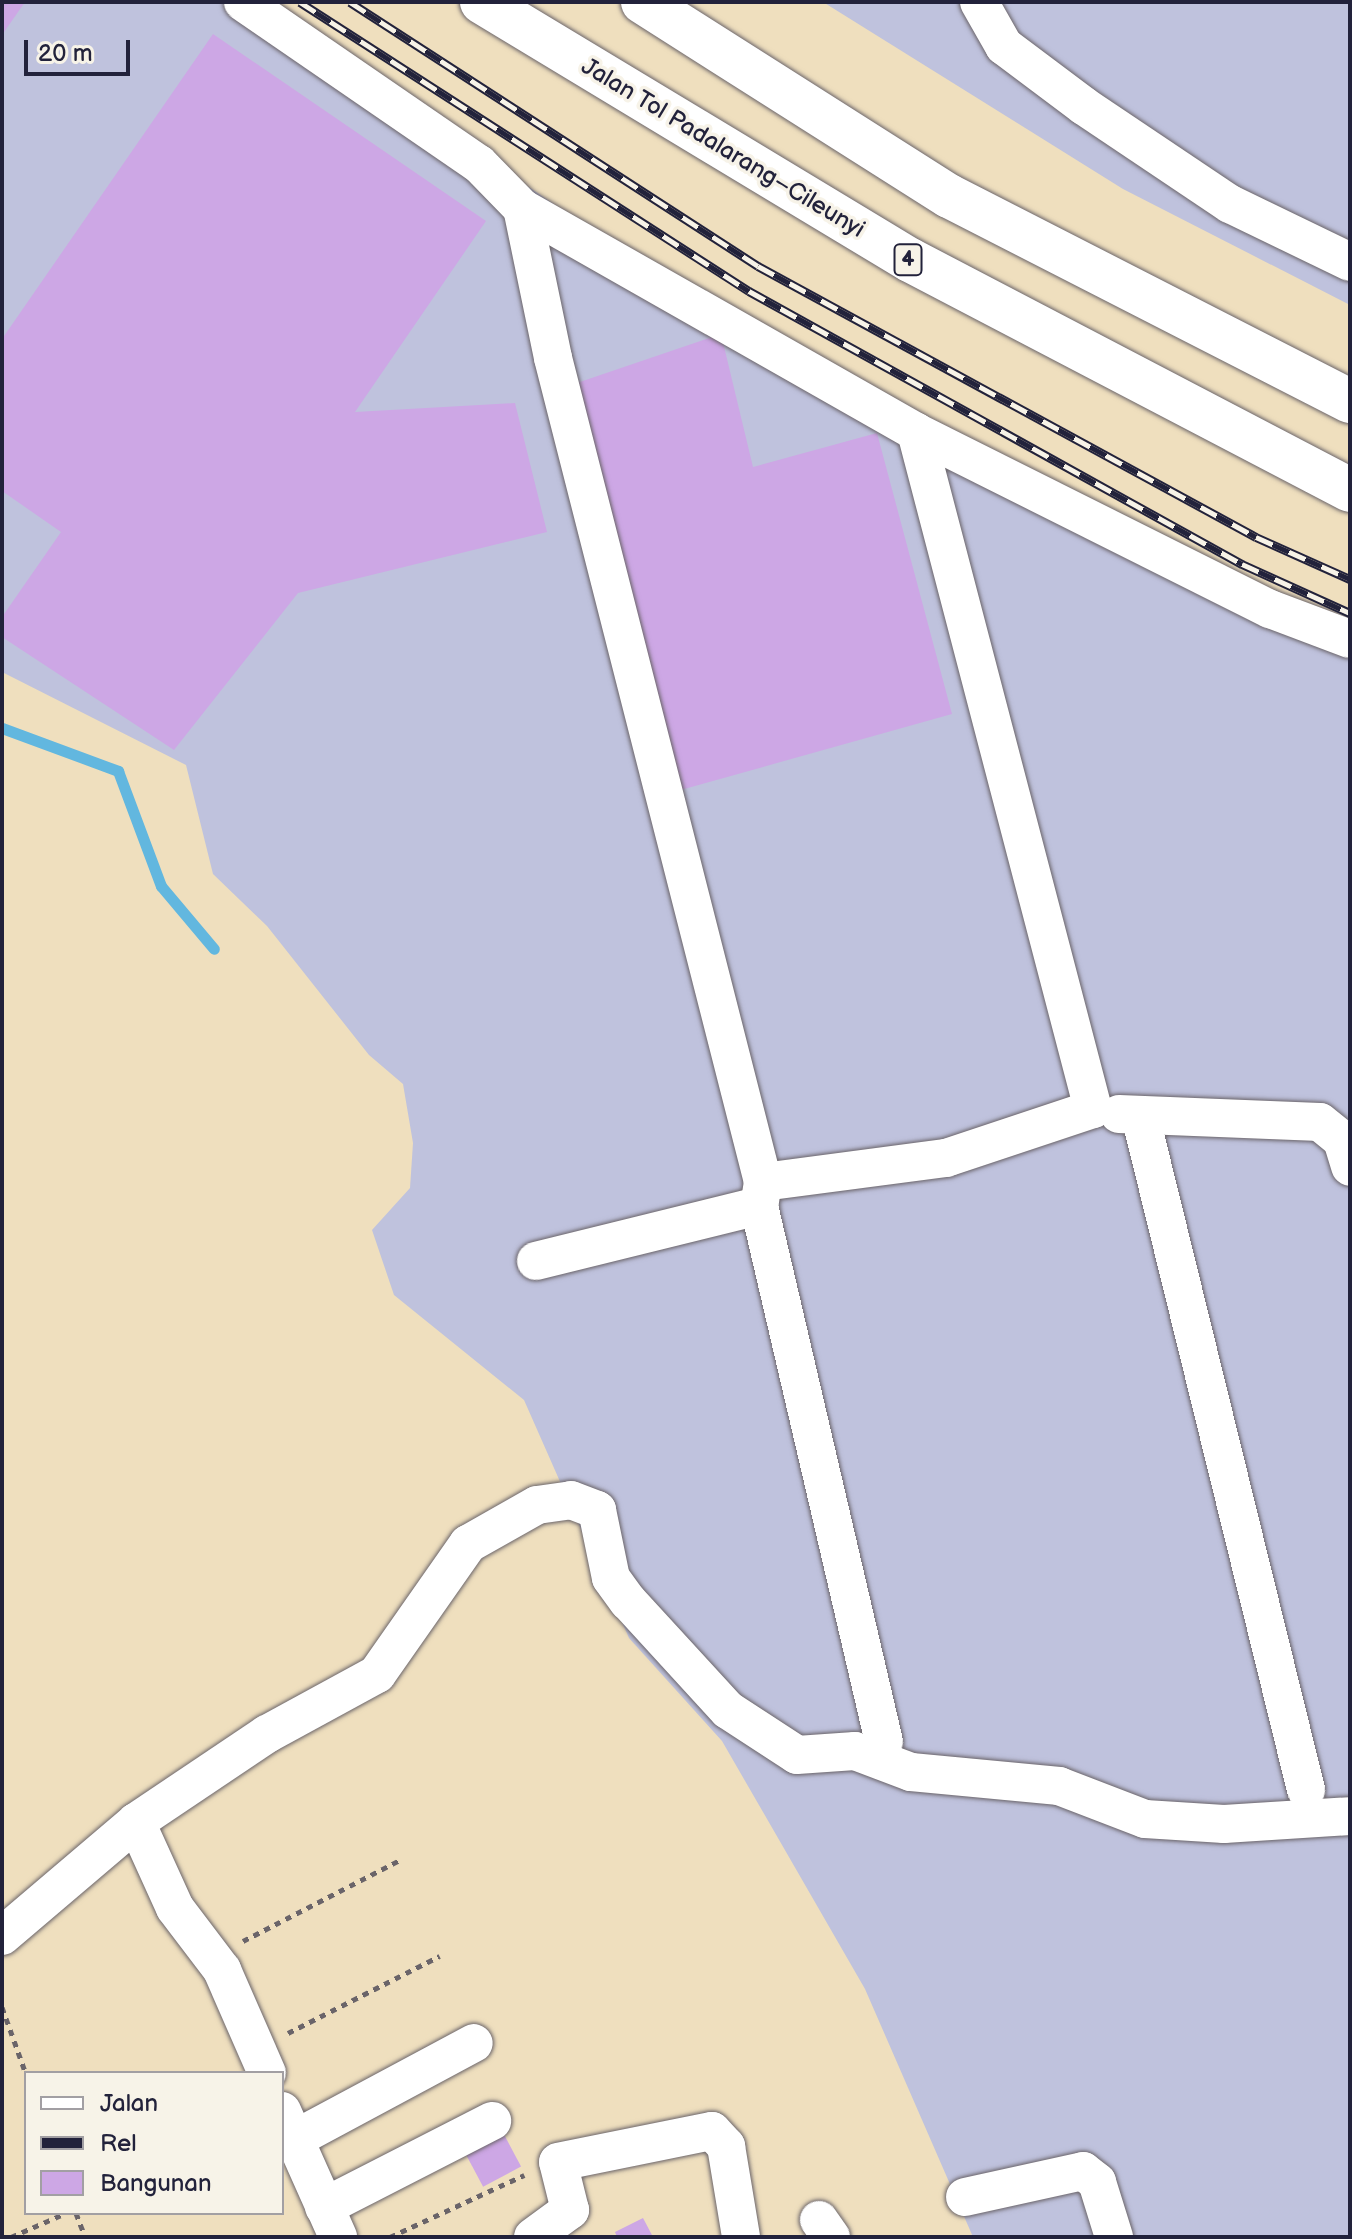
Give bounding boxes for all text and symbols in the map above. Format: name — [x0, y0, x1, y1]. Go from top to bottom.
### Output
scale bar — [28, 24, 134, 74]
text: 20 m — [38, 39, 93, 68]
street label: Jalan Tol Padalarang–Cileunyi — [576, 52, 870, 244]
road number: 4 — [892, 242, 924, 278]
legend — [24, 2071, 284, 2215]
text: Jalan — [100, 2089, 158, 2118]
text: Rel — [100, 2129, 137, 2158]
text: Bangunan — [100, 2169, 211, 2198]

